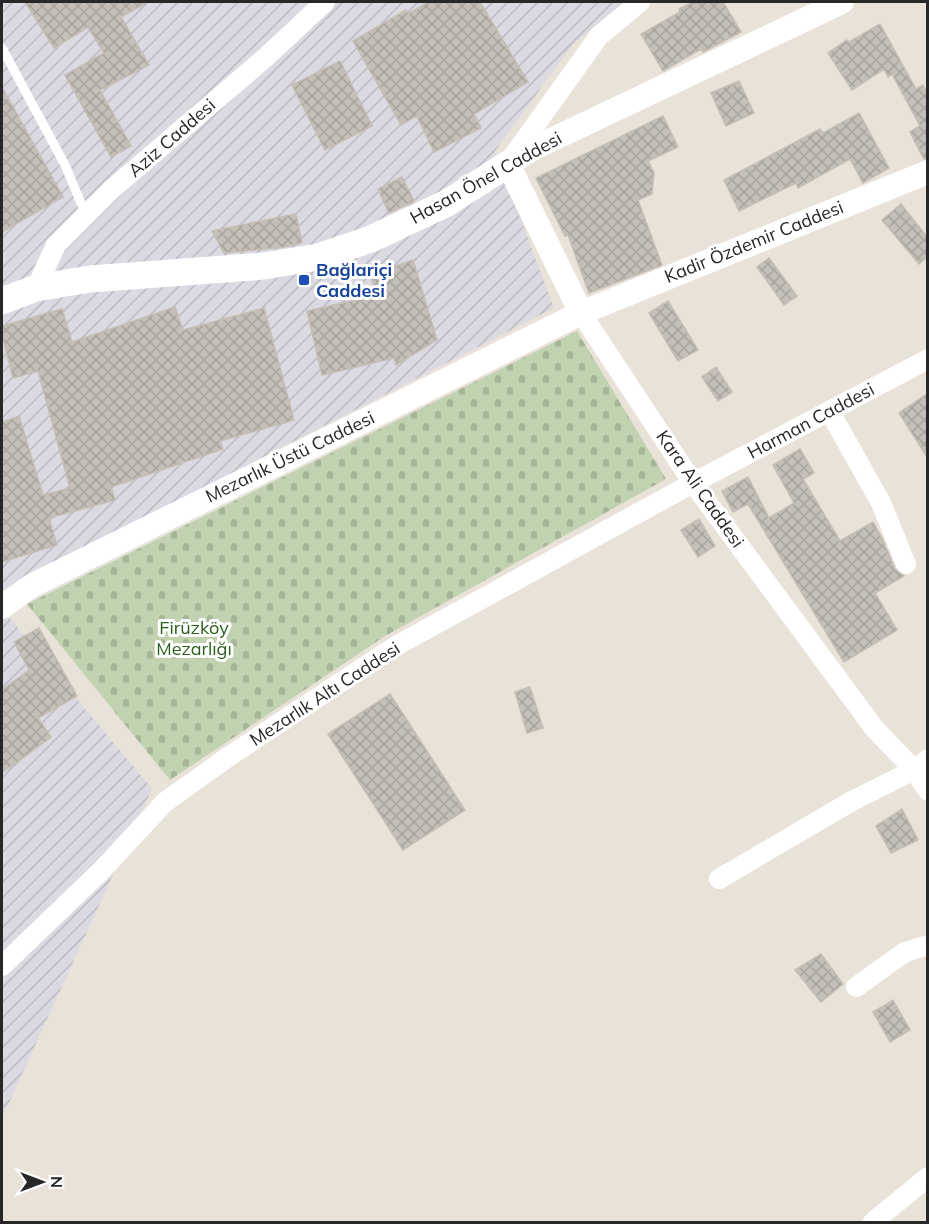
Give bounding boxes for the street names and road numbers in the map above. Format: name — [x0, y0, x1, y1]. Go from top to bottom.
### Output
street label: Aziz Caddesi — [123, 93, 220, 182]
street label: Hasan Önel Caddesi — [406, 126, 566, 229]
street label: Kadir Özdemir Caddesi — [661, 195, 847, 288]
street label: Harman Caddesi — [743, 377, 878, 464]
street label: Mezarlık Üstü Caddesi — [202, 406, 378, 507]
street label: Kara Ali Caddesi — [651, 426, 749, 552]
street label: Mezarlık Altı Caddesi — [245, 636, 404, 751]

